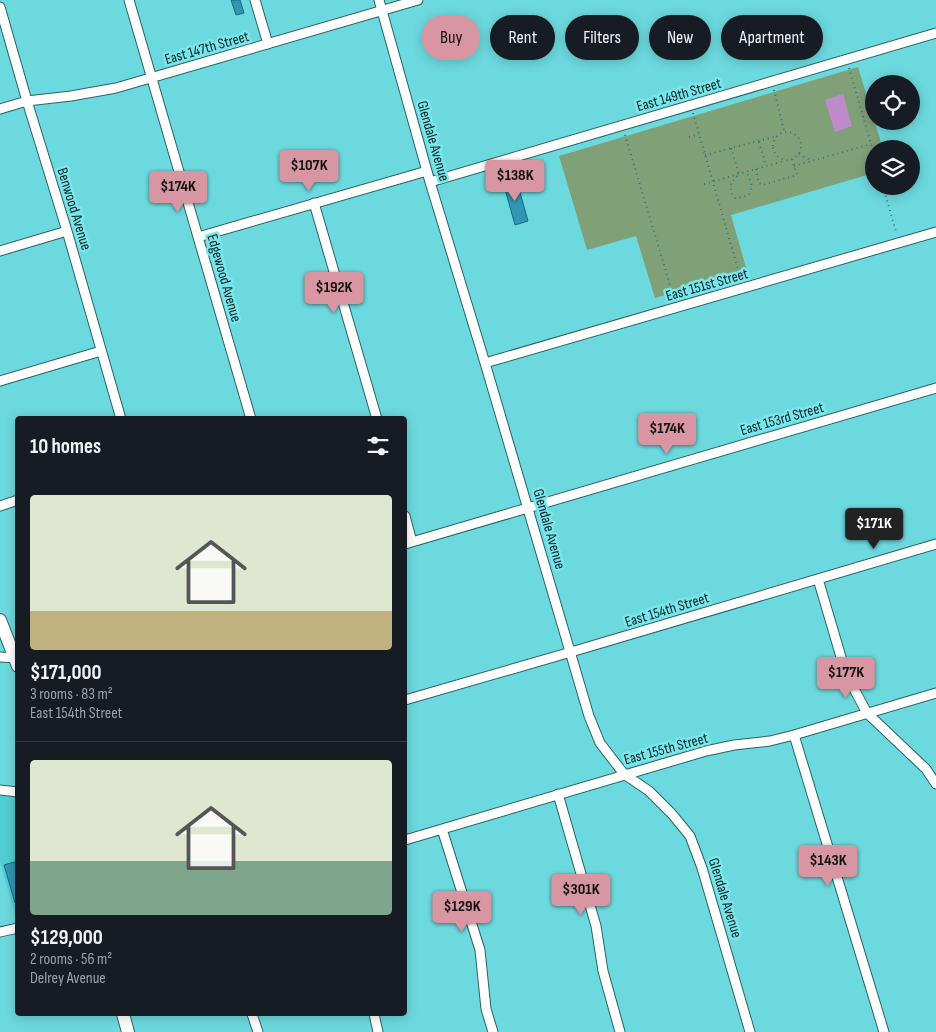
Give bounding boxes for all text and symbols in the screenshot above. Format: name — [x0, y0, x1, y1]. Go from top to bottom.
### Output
chip: Buy — [422, 15, 480, 60]
chip: Rent — [490, 15, 555, 60]
chip: Filters — [565, 15, 639, 60]
chip: New — [649, 15, 711, 60]
chip: Apartment — [721, 15, 823, 60]
street label: East 147th Street — [163, 27, 252, 69]
street label: East 149th Street — [634, 74, 724, 116]
map controls — [865, 75, 920, 195]
button: locate — [865, 75, 920, 130]
street label: Glendale Avenue — [412, 99, 454, 183]
button: layers — [865, 140, 920, 195]
pin: $107K — [274, 150, 344, 192]
text: $107K — [290, 156, 328, 175]
pin: $138K — [480, 160, 550, 202]
street label: Benwood Avenue — [52, 165, 96, 253]
text: $138K — [496, 166, 534, 185]
pin: $174K — [143, 170, 213, 213]
text: $174K — [160, 177, 196, 196]
street label: Edgewood Avenue — [202, 232, 246, 324]
street label: East 151st Street — [664, 264, 751, 306]
pin: $192K — [299, 272, 369, 314]
text: $192K — [316, 278, 352, 297]
street label: East 153rd Street — [738, 398, 826, 440]
pin: $174K — [632, 412, 702, 455]
text: $174K — [649, 419, 685, 438]
icon: filters — [364, 432, 392, 460]
text: 10 homes — [30, 434, 101, 459]
street label: Glendale Avenue — [528, 487, 570, 571]
pin: $171K — [839, 508, 909, 550]
text: $171K — [856, 514, 892, 533]
icon: home — [166, 527, 256, 617]
street label: East 154th Street — [623, 588, 712, 632]
pin: $177K — [811, 656, 881, 699]
text: $171,000 — [30, 660, 101, 685]
text: $177K — [828, 663, 864, 682]
text: 3 rooms · 83 m² — [30, 685, 113, 704]
text: East 154th Street — [30, 704, 122, 723]
street label: East 155th Street — [622, 729, 711, 769]
icon: home — [166, 793, 256, 883]
pin: $143K — [793, 844, 863, 887]
text: $143K — [809, 851, 847, 870]
street label: Glendale Avenue — [704, 856, 746, 940]
pin: $301K — [546, 874, 616, 916]
text: $301K — [562, 880, 600, 899]
pin: $129K — [427, 890, 497, 933]
text: $129K — [443, 897, 481, 916]
text: $129,000 — [30, 925, 103, 950]
text: 2 rooms · 56 m² — [30, 950, 112, 969]
text: Delrey Avenue — [30, 969, 106, 988]

